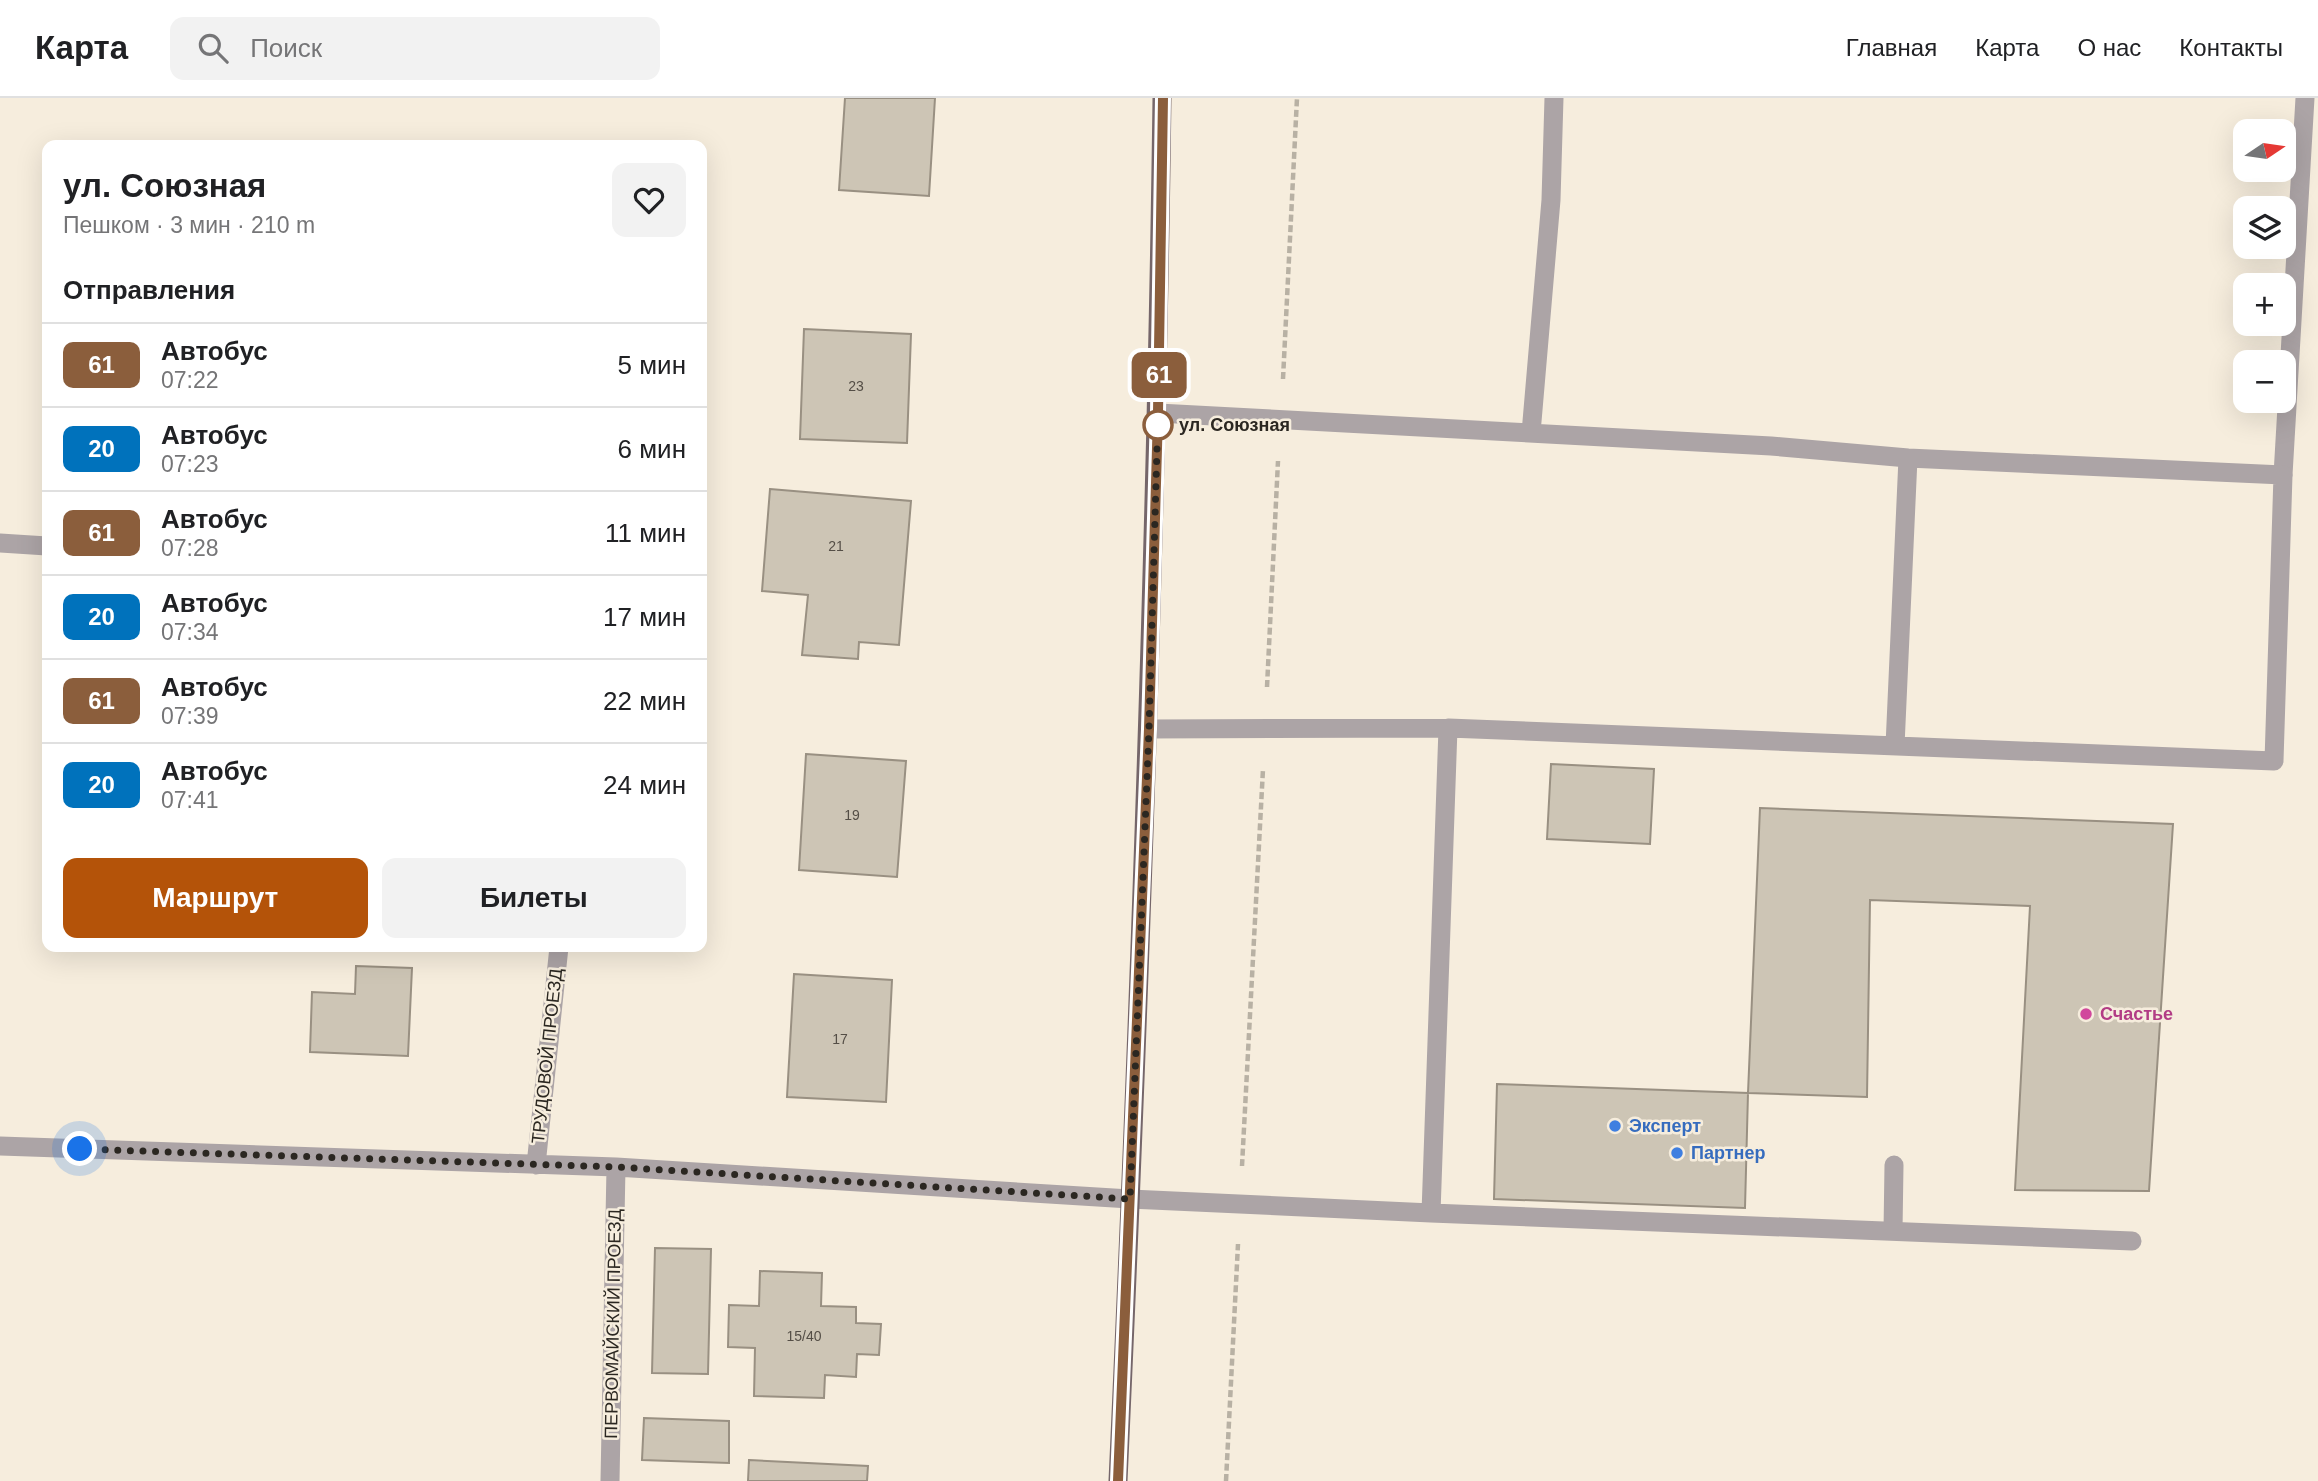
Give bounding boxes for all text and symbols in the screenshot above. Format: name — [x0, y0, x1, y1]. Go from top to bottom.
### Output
search box — [170, 17, 660, 80]
text: Карта — [35, 29, 128, 66]
icon: search — [194, 29, 232, 67]
text: Поиск — [250, 33, 322, 63]
text: Главная — [1846, 34, 1937, 61]
text: Карта — [1975, 34, 2039, 61]
text: О нас — [2077, 34, 2141, 61]
text: Контакты — [2179, 34, 2283, 61]
north arrow — [2233, 119, 2296, 182]
map controls — [2233, 119, 2296, 413]
button: heart — [612, 163, 686, 237]
text: ул. Союзная — [63, 167, 266, 204]
button: layers — [2233, 196, 2296, 259]
text: Пешком · 3 мин · 210 m — [63, 212, 315, 238]
button: + — [2233, 273, 2296, 336]
text: Отправления — [63, 275, 235, 305]
text: Автобус — [161, 336, 268, 366]
text: 5 мин — [618, 350, 686, 380]
button: − — [2233, 350, 2296, 413]
text: 61 — [88, 351, 115, 378]
line badge: 61 — [1128, 352, 1190, 398]
text: 61 — [1146, 361, 1172, 388]
text: 07:22 — [161, 367, 219, 393]
house number: 23 — [848, 378, 864, 394]
marker: ул. Союзная — [1143, 410, 1173, 440]
place label: ул. Союзная — [1179, 415, 1290, 435]
text: Автобус — [161, 420, 268, 450]
text: 6 мин — [618, 434, 686, 464]
text: 20 — [88, 435, 115, 462]
text: 07:23 — [161, 451, 219, 477]
text: Автобус — [161, 504, 268, 534]
text: 11 мин — [605, 518, 686, 548]
text: 61 — [88, 519, 115, 546]
text: 07:28 — [161, 535, 219, 561]
house number: 21 — [828, 538, 844, 554]
text: Автобус — [161, 588, 268, 618]
text: 17 мин — [603, 602, 686, 632]
text: 20 — [88, 603, 115, 630]
text: 07:34 — [161, 619, 219, 645]
text: Автобус — [161, 672, 268, 702]
text: 22 мин — [603, 686, 686, 716]
text: 61 — [88, 687, 115, 714]
text: 07:39 — [161, 703, 219, 729]
text: Автобус — [161, 756, 268, 786]
text: 24 мин — [603, 770, 686, 800]
text: 20 — [88, 771, 115, 798]
text: 07:41 — [161, 787, 219, 813]
house number: 19 — [844, 807, 860, 823]
button: Маршрут — [63, 858, 368, 938]
button: Билеты — [382, 858, 686, 938]
street label: ТРУДОВОЙ ПРОЕЗД — [527, 967, 566, 1145]
place label: Счастье — [2100, 1004, 2173, 1024]
marker: Счастье — [2078, 1006, 2094, 1022]
house number: 17 — [832, 1031, 848, 1047]
place label: Эксперт — [1629, 1116, 1701, 1136]
marker: Эксперт — [1607, 1118, 1623, 1134]
your location — [62, 1131, 97, 1166]
place label: Партнер — [1691, 1143, 1765, 1163]
marker: Партнер — [1669, 1145, 1685, 1161]
street label: ПЕРВОМАЙСКИЙ ПРОЕЗД — [600, 1209, 625, 1439]
house number: 15/40 — [786, 1328, 822, 1344]

